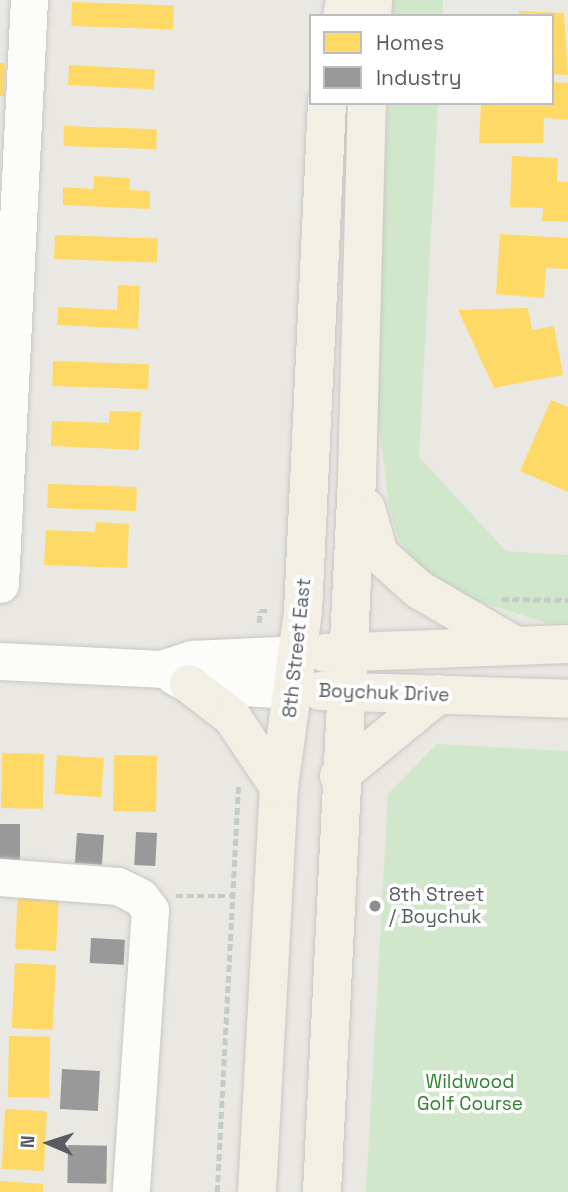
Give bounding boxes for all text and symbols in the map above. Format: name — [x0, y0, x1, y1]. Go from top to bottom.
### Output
legend — [309, 14, 554, 105]
text: Homes — [376, 29, 444, 56]
text: Industry — [376, 64, 462, 91]
street label: 8th Street East — [278, 577, 316, 719]
street label: Boychuk Drive — [318, 679, 450, 707]
place label: 8th Street / Boychuk — [389, 884, 484, 928]
marker: 8th Street / Boychuk — [367, 898, 383, 914]
park label: Wildwood Golf Course — [417, 1071, 523, 1115]
north arrow — [14, 1108, 84, 1178]
text: N — [15, 1135, 40, 1149]

